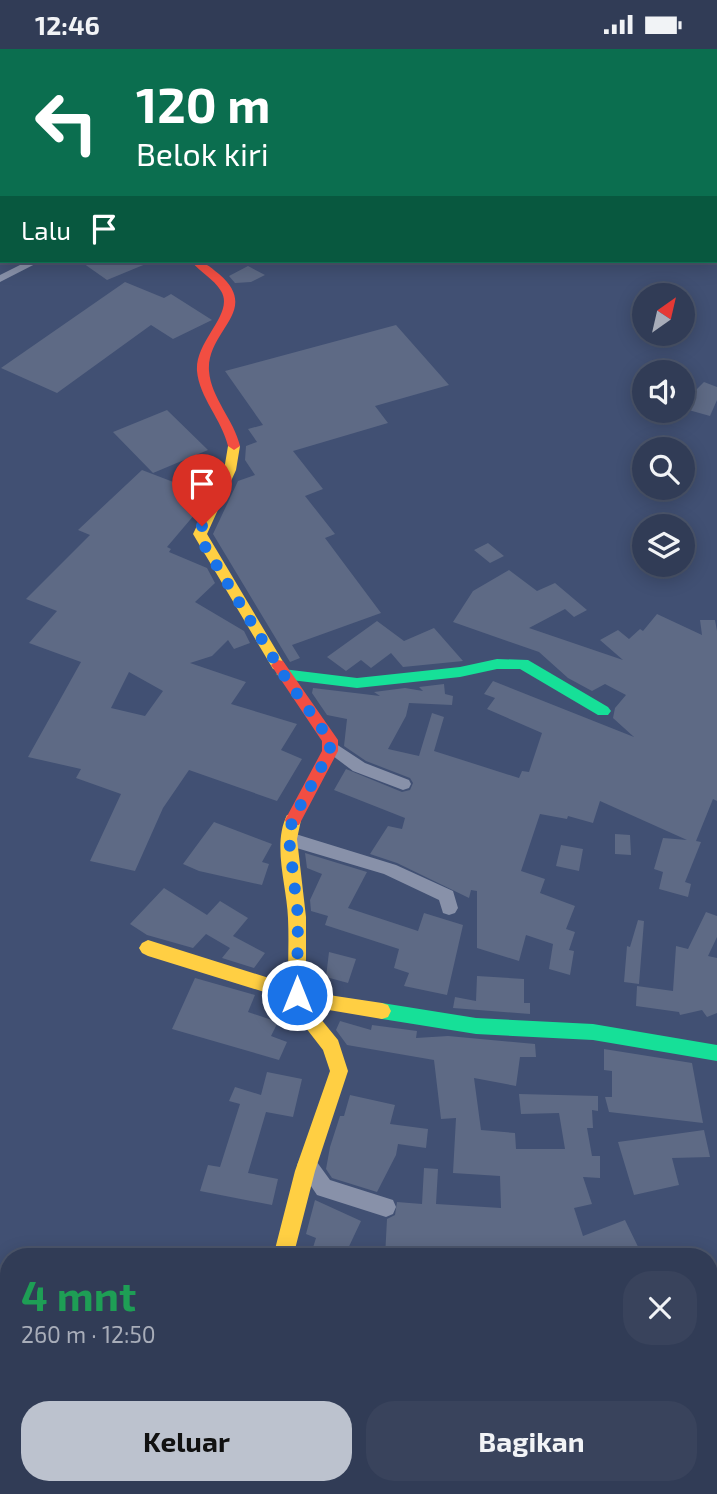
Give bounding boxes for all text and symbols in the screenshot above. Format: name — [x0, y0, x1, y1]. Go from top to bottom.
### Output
text: 12:46 — [35, 9, 100, 40]
text: 120 m — [136, 74, 270, 133]
icon: left — [21, 77, 112, 168]
text: Belok kiri — [136, 134, 269, 172]
icon: arrive — [85, 210, 123, 248]
text: Lalu — [21, 214, 71, 245]
north arrow — [632, 283, 695, 347]
map controls — [632, 283, 695, 577]
button: sound — [632, 360, 695, 423]
button: search — [632, 437, 695, 500]
pin — [172, 454, 232, 526]
icon: arrive — [183, 465, 221, 503]
button: layers — [632, 514, 695, 577]
position arrow — [260, 958, 334, 1032]
text: 4 mnt — [21, 1269, 136, 1319]
button: close — [623, 1271, 697, 1345]
text: 260 m · 12:50 — [21, 1320, 156, 1348]
button: Keluar — [21, 1401, 352, 1481]
button: Bagikan — [366, 1401, 697, 1481]

